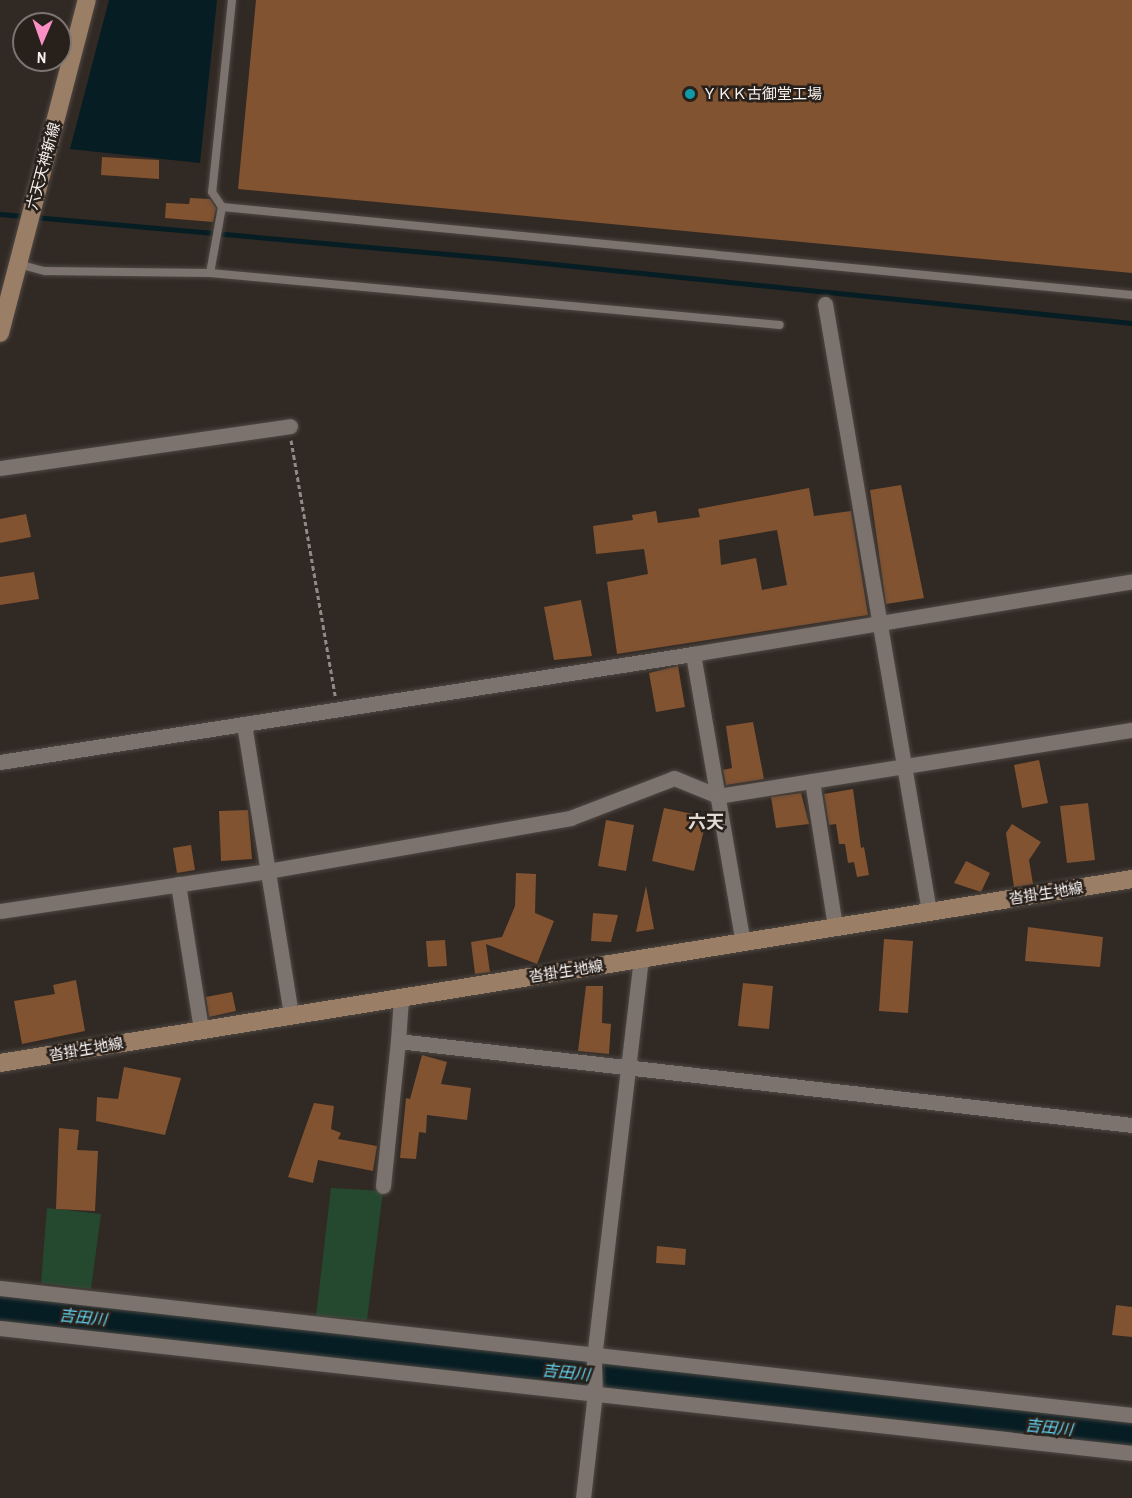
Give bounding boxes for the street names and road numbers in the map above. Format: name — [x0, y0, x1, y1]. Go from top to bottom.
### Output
street label: 六天天神新線 — [23, 120, 63, 212]
street label: 沓掛生地線 — [1008, 878, 1084, 908]
street label: 沓掛生地線 — [528, 956, 604, 986]
street label: 沓掛生地線 — [48, 1034, 124, 1064]

